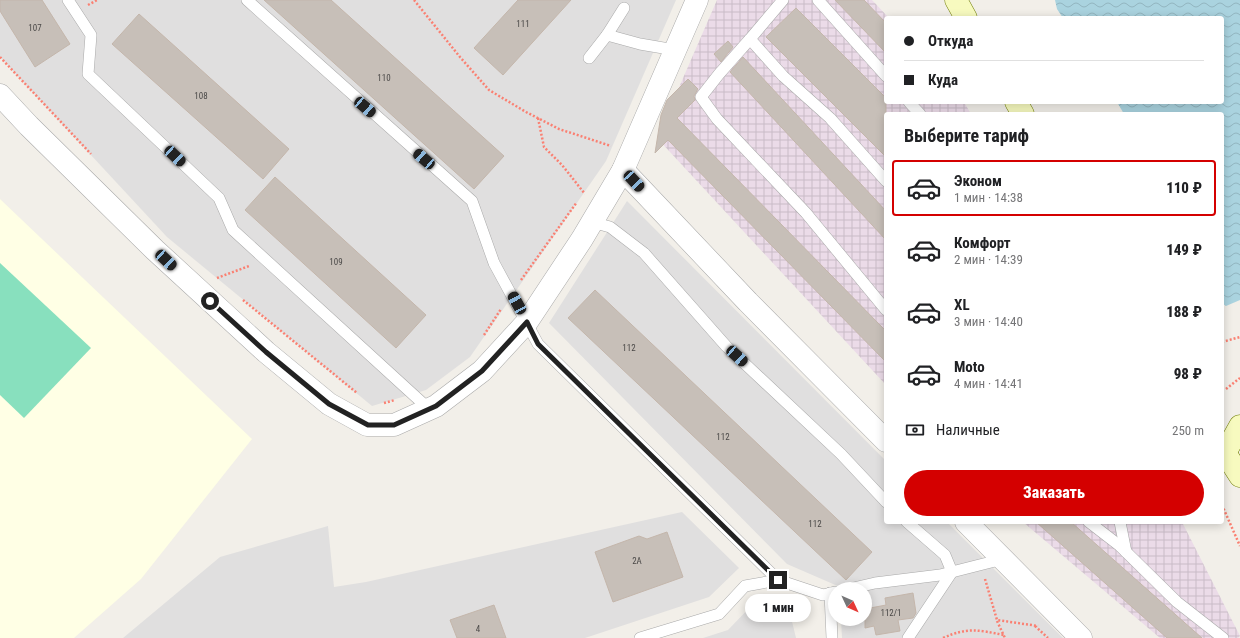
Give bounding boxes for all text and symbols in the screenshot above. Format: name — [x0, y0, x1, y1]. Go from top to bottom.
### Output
house number: 111 — [516, 19, 530, 29]
house number: 107 — [28, 23, 42, 33]
text: Откуда — [928, 32, 973, 50]
text: Куда — [928, 71, 958, 89]
house number: 110 — [377, 73, 391, 83]
house number: 108 — [194, 91, 208, 101]
car — [352, 95, 378, 119]
text: Выберите тариф — [904, 125, 1029, 146]
car — [162, 143, 188, 169]
car — [411, 147, 437, 171]
car — [621, 168, 647, 194]
icon: car — [906, 170, 942, 206]
text: Эконом — [954, 172, 1002, 190]
text: 110 ₽ — [1166, 179, 1202, 197]
text: 1 мин · 14:38 — [954, 190, 1023, 205]
icon: car — [906, 232, 942, 268]
text: Комфорт — [954, 234, 1011, 252]
text: 149 ₽ — [1166, 241, 1202, 259]
car — [153, 247, 179, 273]
text: 2 мин · 14:39 — [954, 252, 1023, 267]
house number: 109 — [329, 257, 343, 267]
car — [506, 290, 528, 316]
route start — [201, 292, 219, 310]
icon: car — [906, 294, 942, 330]
text: XL — [954, 296, 970, 314]
text: 188 ₽ — [1166, 303, 1202, 321]
text: 3 мин · 14:40 — [954, 314, 1023, 329]
house number: 112 — [622, 343, 636, 353]
car — [724, 344, 750, 368]
icon: car — [906, 356, 942, 392]
text: Moto — [954, 358, 985, 376]
text: 98 ₽ — [1174, 365, 1202, 383]
text: 4 мин · 14:41 — [954, 376, 1023, 391]
icon: cash — [904, 419, 926, 441]
text: Наличные — [936, 421, 1000, 439]
text: 250 m — [1172, 423, 1204, 438]
house number: 112 — [716, 432, 730, 442]
button: Заказать — [904, 470, 1204, 516]
house number: 112 — [808, 519, 822, 529]
house number: 2А — [632, 556, 642, 566]
route end — [769, 571, 787, 589]
north arrow — [828, 582, 872, 626]
map controls — [828, 582, 872, 626]
callout: 1 мин — [745, 594, 811, 622]
text: 1 мин — [762, 600, 794, 615]
house number: 112/1 — [880, 608, 902, 618]
house number: 4 — [476, 624, 481, 634]

